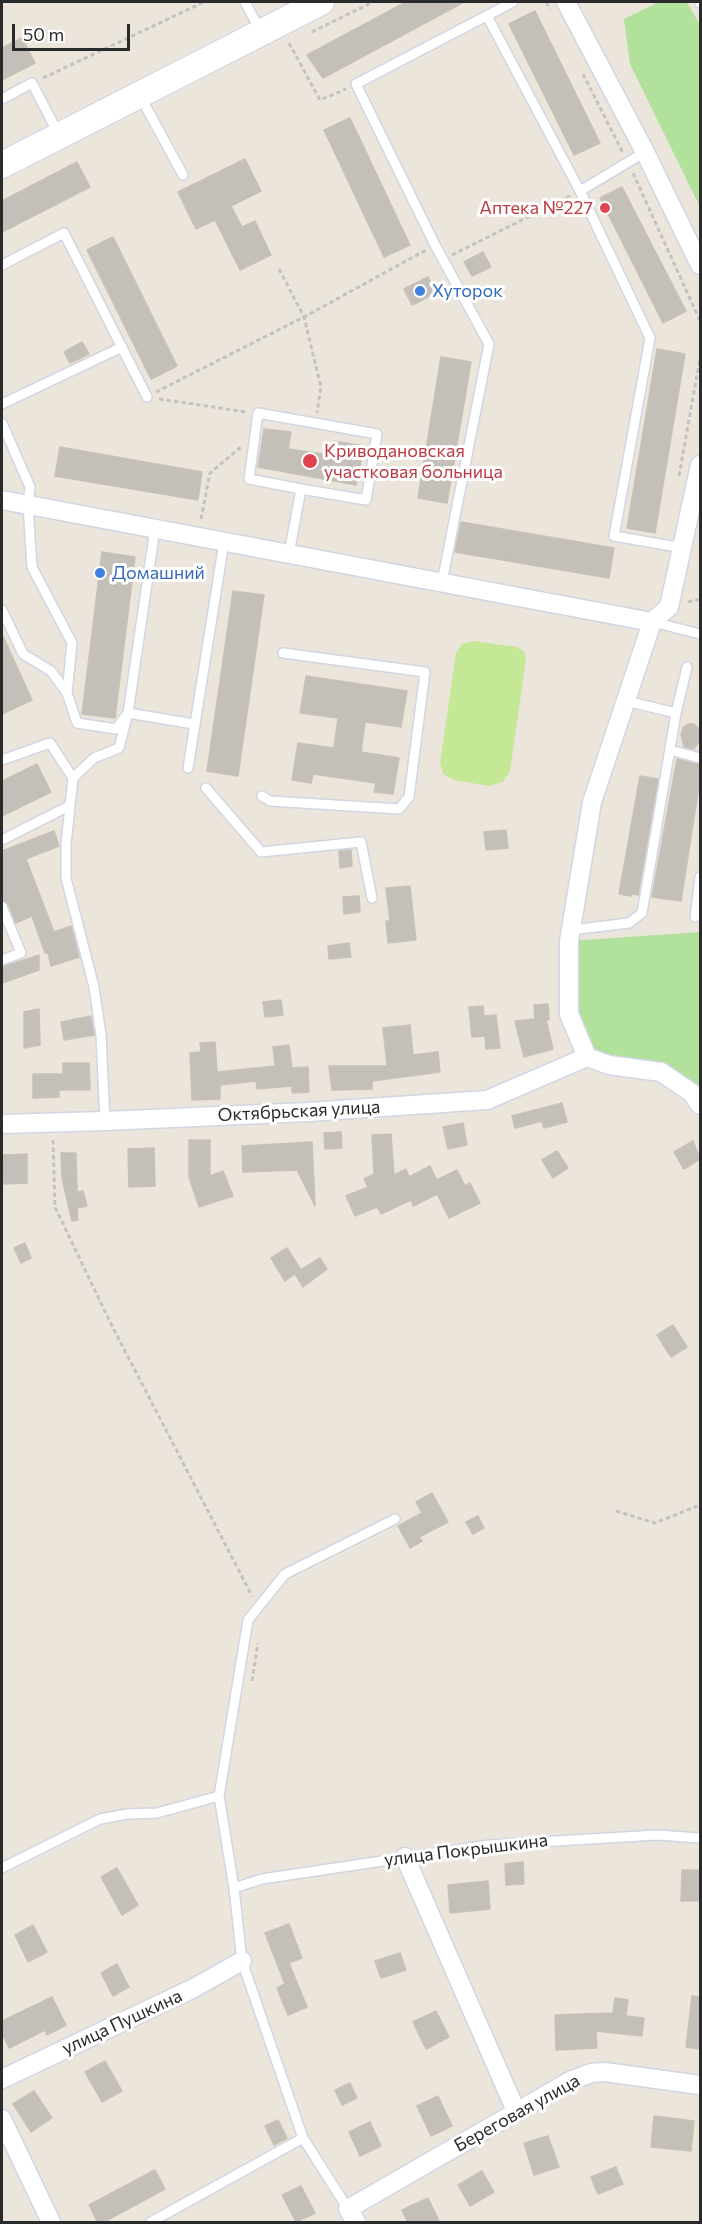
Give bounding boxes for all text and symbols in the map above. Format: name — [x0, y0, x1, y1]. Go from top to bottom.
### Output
scale bar — [15, 12, 134, 50]
text: 50 m — [23, 23, 64, 45]
place label: Аптека №227 — [480, 197, 593, 219]
marker: Аптека №227 — [598, 201, 612, 215]
place label: Хуторок — [432, 280, 503, 302]
marker: Хуторок — [413, 284, 427, 298]
place label: Криводановская участковая больница — [324, 440, 503, 482]
marker: Криводановская участковая больница — [301, 452, 319, 470]
place label: Домашний — [112, 562, 205, 584]
marker: Домашний — [93, 566, 107, 580]
street label: Октябрьская улица — [217, 1096, 381, 1126]
street label: улица Покрышкина — [383, 1829, 549, 1871]
street label: улица Пушкина — [59, 1985, 185, 2059]
street label: Береговая улица — [450, 2070, 584, 2156]

